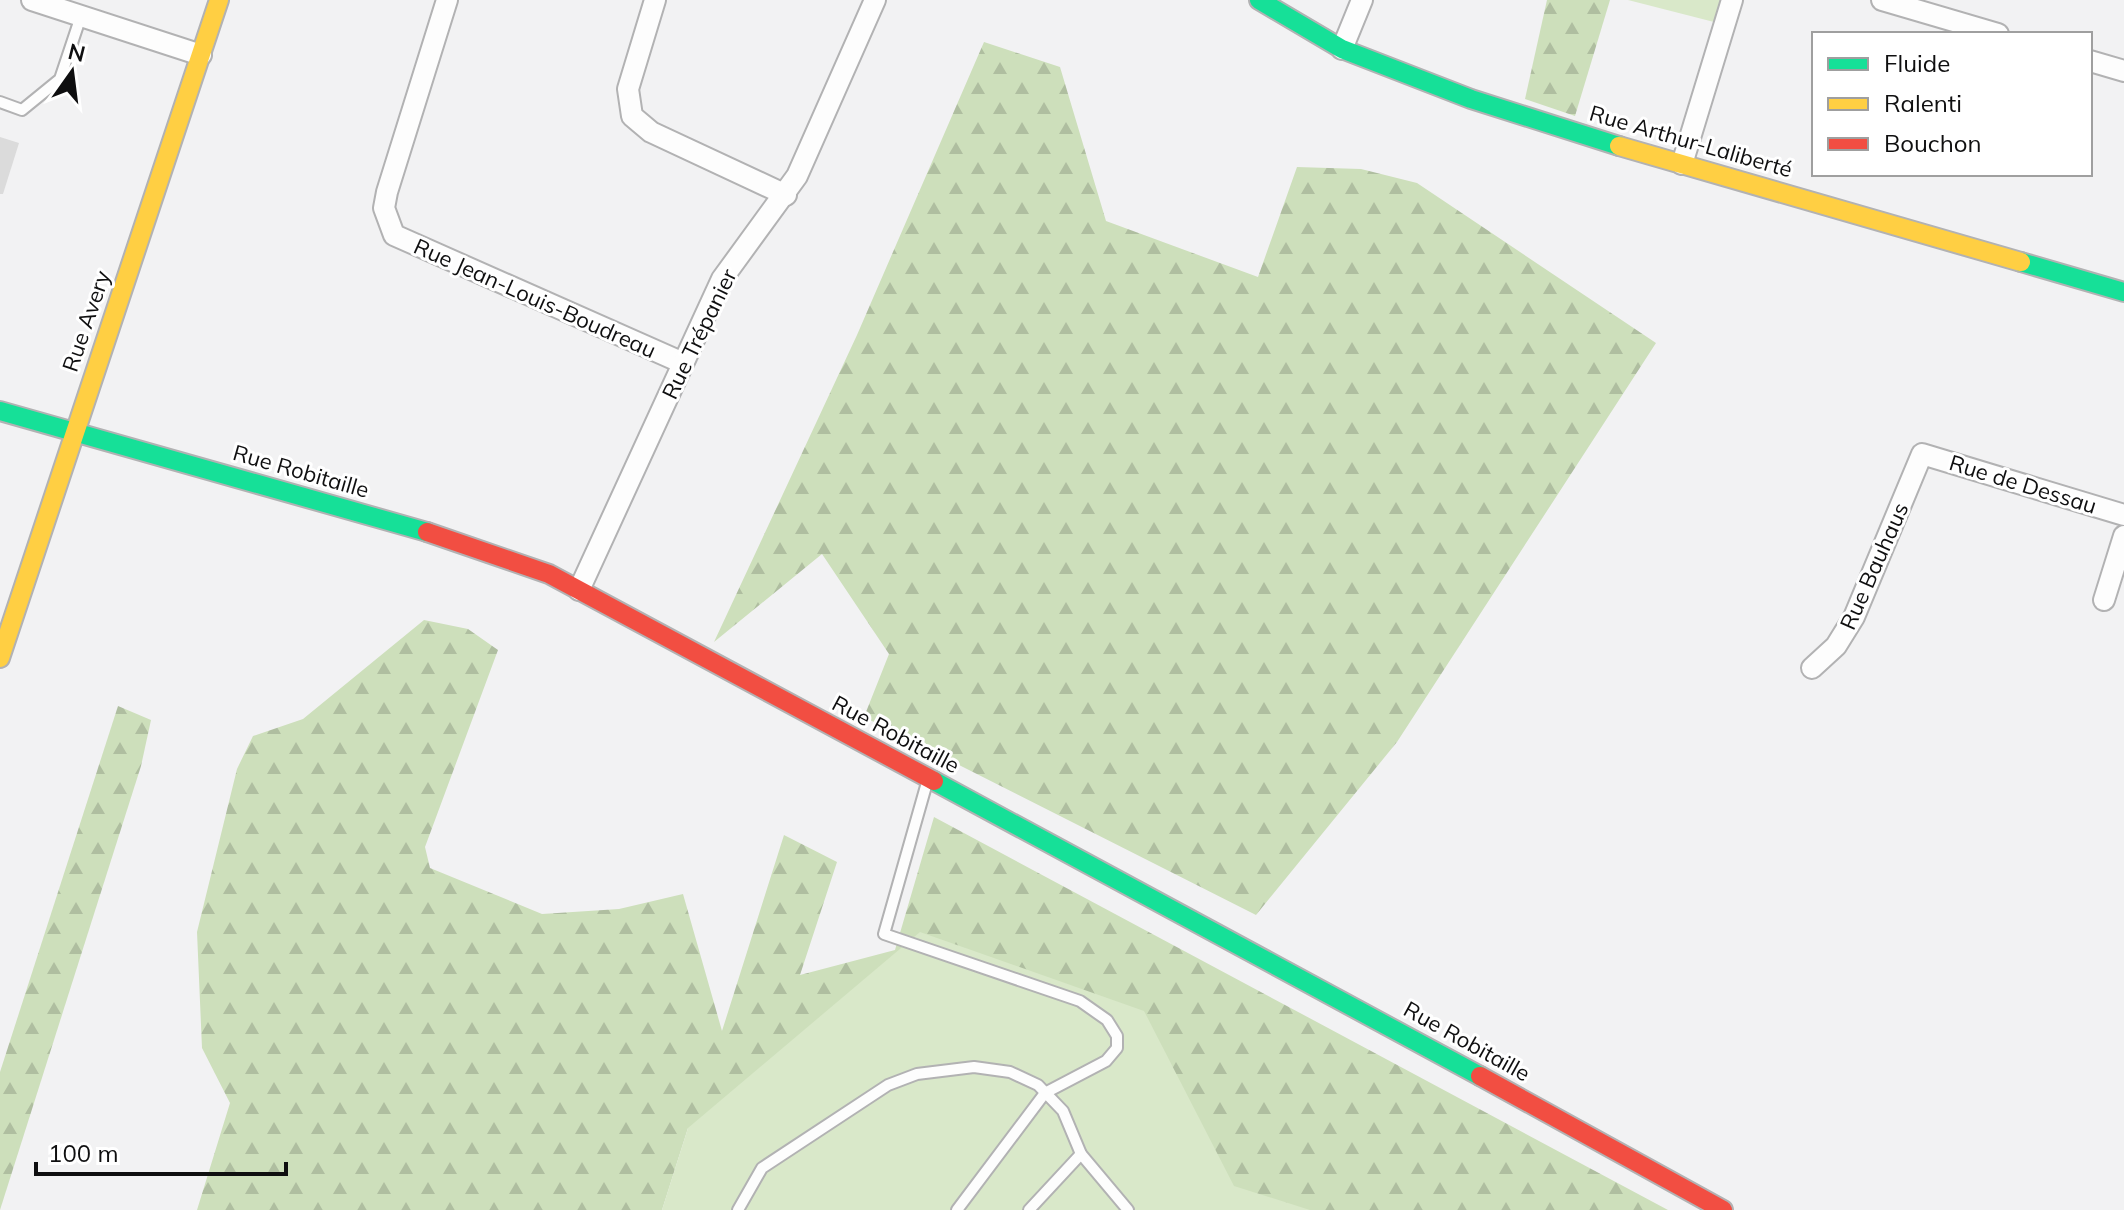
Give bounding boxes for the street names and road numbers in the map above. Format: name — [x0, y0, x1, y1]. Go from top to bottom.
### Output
street label: Rue Arthur-Laliberté — [1586, 99, 1796, 183]
street label: Rue Jean-Louis-Boudreau — [410, 232, 660, 364]
street label: Rue Trépanier — [655, 264, 743, 404]
street label: Rue Avery — [56, 266, 116, 375]
street label: Rue Robitaille — [230, 438, 372, 504]
street label: Rue de Dessau — [1946, 448, 2100, 520]
street label: Rue Bauhaus — [1834, 498, 1914, 634]
street label: Rue Robitaille — [828, 689, 964, 779]
street label: Rue Robitaille — [1399, 995, 1535, 1087]

